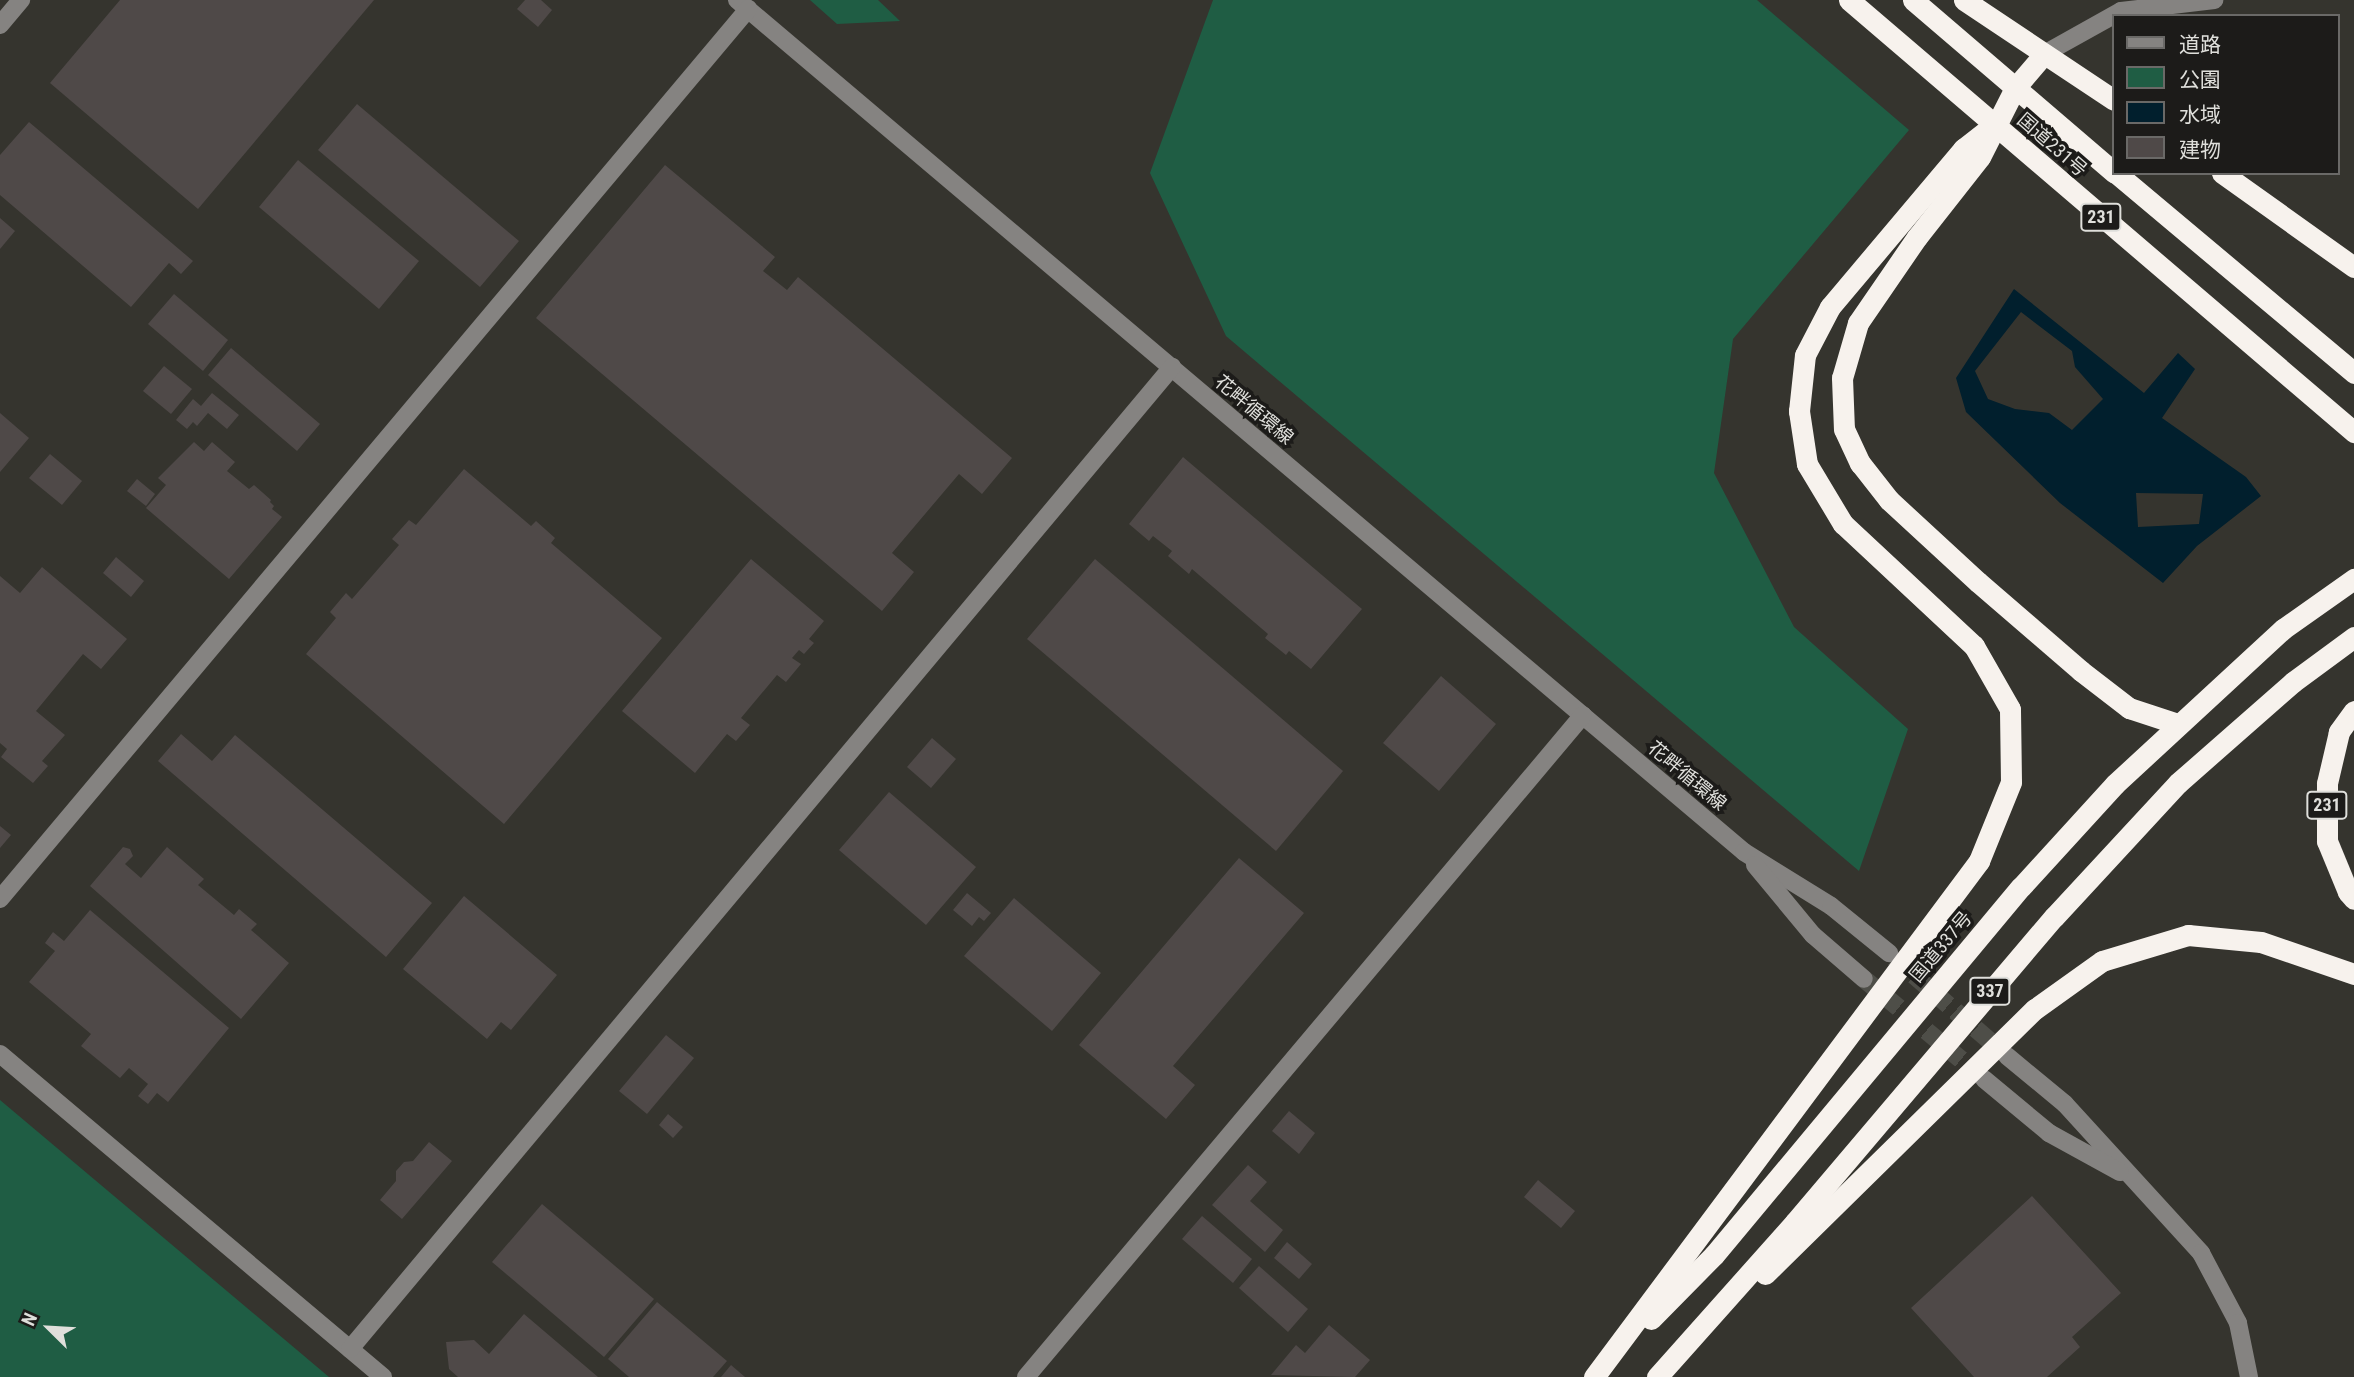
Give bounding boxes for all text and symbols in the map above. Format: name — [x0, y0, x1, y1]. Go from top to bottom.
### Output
legend — [2112, 14, 2340, 175]
text: 道路 — [2179, 33, 2221, 57]
text: 公園 — [2179, 68, 2221, 92]
text: 水域 — [2179, 103, 2221, 127]
street label: 国道231号 — [2012, 108, 2092, 182]
text: 建物 — [2179, 138, 2221, 162]
road number: 231 — [2080, 202, 2122, 232]
street label: 花畔循環線 — [1210, 371, 1298, 449]
street label: 花畔循環線 — [1643, 737, 1731, 815]
road number: 231 — [2306, 790, 2348, 820]
street label: 国道337号 — [1905, 907, 1977, 987]
road number: 337 — [1969, 976, 2011, 1006]
north arrow — [14, 1293, 84, 1363]
text: N — [16, 1309, 42, 1329]

